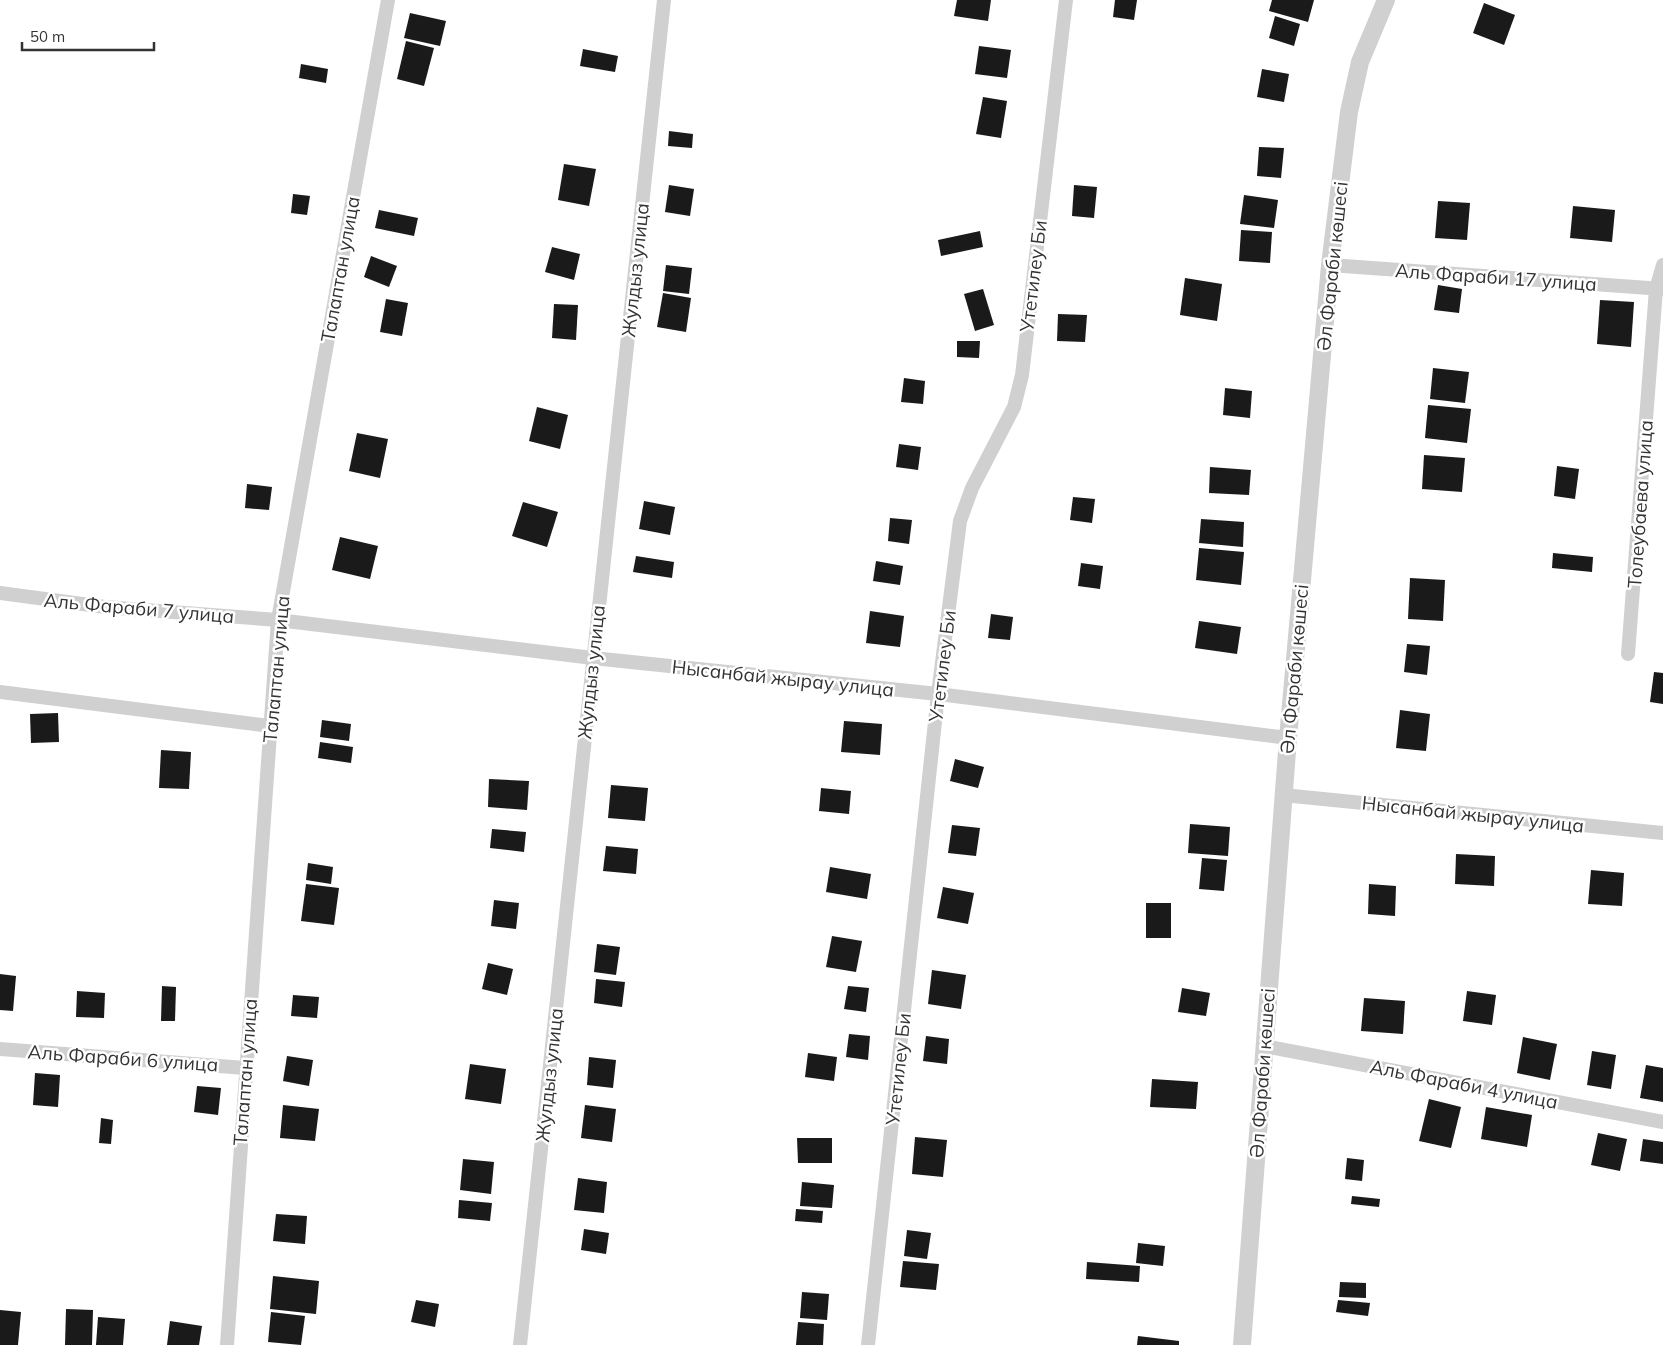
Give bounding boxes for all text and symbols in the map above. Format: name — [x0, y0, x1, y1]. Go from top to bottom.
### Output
scale bar — [22, 20, 155, 52]
text: 50 m — [30, 27, 65, 46]
street label: Әл Фараби көшесі — [1311, 180, 1353, 352]
street label: Талаптан улица — [315, 194, 365, 344]
street label: Жулдыз улица — [616, 202, 654, 338]
street label: Утетилеу Би — [1014, 219, 1052, 334]
street label: Аль Фараби 17 улица — [1394, 258, 1598, 296]
street label: Толеубаева улица — [1622, 419, 1658, 589]
street label: Әл Фараби көшесі — [1275, 583, 1313, 755]
street label: Аль Фараби 7 улица — [43, 588, 235, 628]
street label: Талаптан улица — [258, 594, 294, 744]
street label: Жулдыз улица — [572, 604, 610, 740]
street label: Утетилеу Би — [923, 609, 961, 724]
street label: Нысанбай жырау улица — [671, 654, 895, 702]
street label: Нысанбай жырау улица — [1361, 790, 1585, 838]
street label: Әл Фараби көшесі — [1244, 987, 1280, 1159]
street label: Талаптан улица — [228, 998, 262, 1146]
street label: Жулдыз улица — [530, 1007, 568, 1143]
street label: Утетилеу Би — [880, 1012, 916, 1127]
street label: Аль Фараби 6 улица — [27, 1039, 219, 1077]
street label: Аль Фараби 4 улица — [1368, 1054, 1560, 1114]

